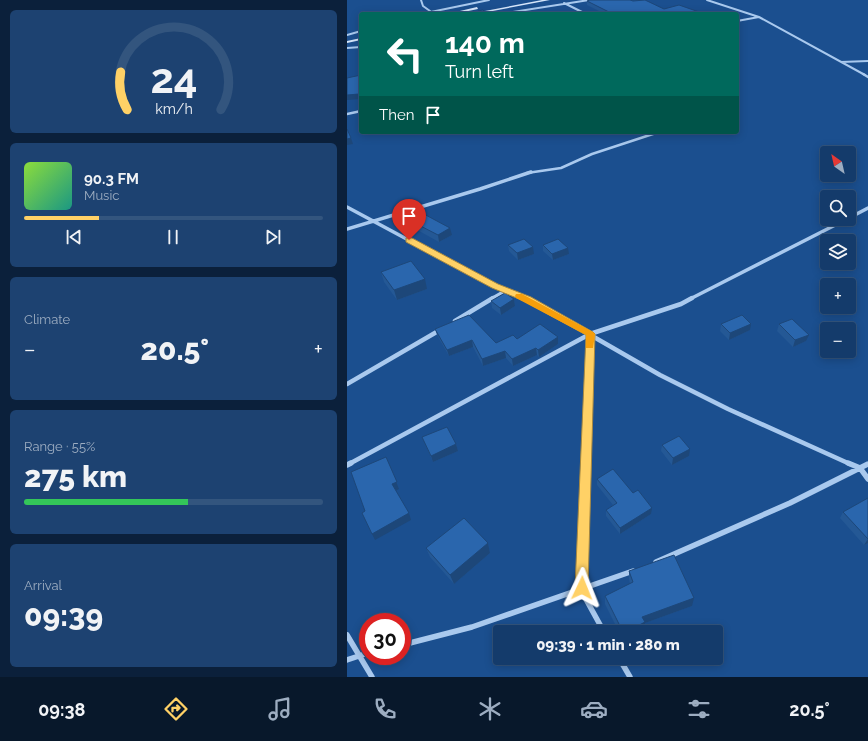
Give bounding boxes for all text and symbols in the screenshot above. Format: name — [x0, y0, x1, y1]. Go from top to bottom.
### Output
text: 140 m — [445, 27, 525, 60]
icon: left — [379, 28, 431, 80]
text: 24 — [150, 54, 197, 103]
text: Turn left — [445, 61, 514, 82]
text: km/h — [155, 100, 192, 116]
icon: arrive — [422, 104, 444, 126]
text: Then — [379, 106, 414, 124]
north arrow — [820, 146, 856, 182]
map controls — [820, 146, 856, 358]
text: 90.3 FM — [84, 170, 139, 188]
text: Music — [84, 188, 119, 203]
button: search — [820, 190, 856, 226]
pin — [392, 199, 426, 240]
icon: arrive — [398, 205, 420, 227]
icon: previous — [63, 226, 85, 248]
icon: pause — [162, 226, 184, 248]
icon: next — [262, 226, 284, 248]
button: layers — [820, 234, 856, 270]
button: + — [820, 278, 856, 314]
text: Climate — [24, 312, 70, 327]
button: − — [820, 322, 856, 358]
text: 20.5° — [141, 332, 209, 367]
text: − — [24, 336, 36, 362]
text: + — [314, 336, 323, 362]
text: Range · 55% — [24, 439, 95, 454]
text: 275 km — [24, 459, 127, 494]
position arrow — [561, 567, 603, 609]
text: Arrival — [24, 578, 62, 593]
text: 09:39 — [24, 598, 103, 633]
speed limit sign: 30 — [359, 613, 411, 665]
text: 09:39 · 1 min · 280 m — [536, 636, 680, 654]
icon: directions — [162, 695, 190, 723]
icon: music — [266, 695, 294, 723]
icon: phone — [371, 695, 399, 723]
icon: climate — [476, 695, 504, 723]
icon: car — [580, 695, 608, 723]
icon: filters — [685, 695, 713, 723]
text: 09:38 — [38, 699, 85, 720]
text: 20.5° — [789, 699, 830, 720]

